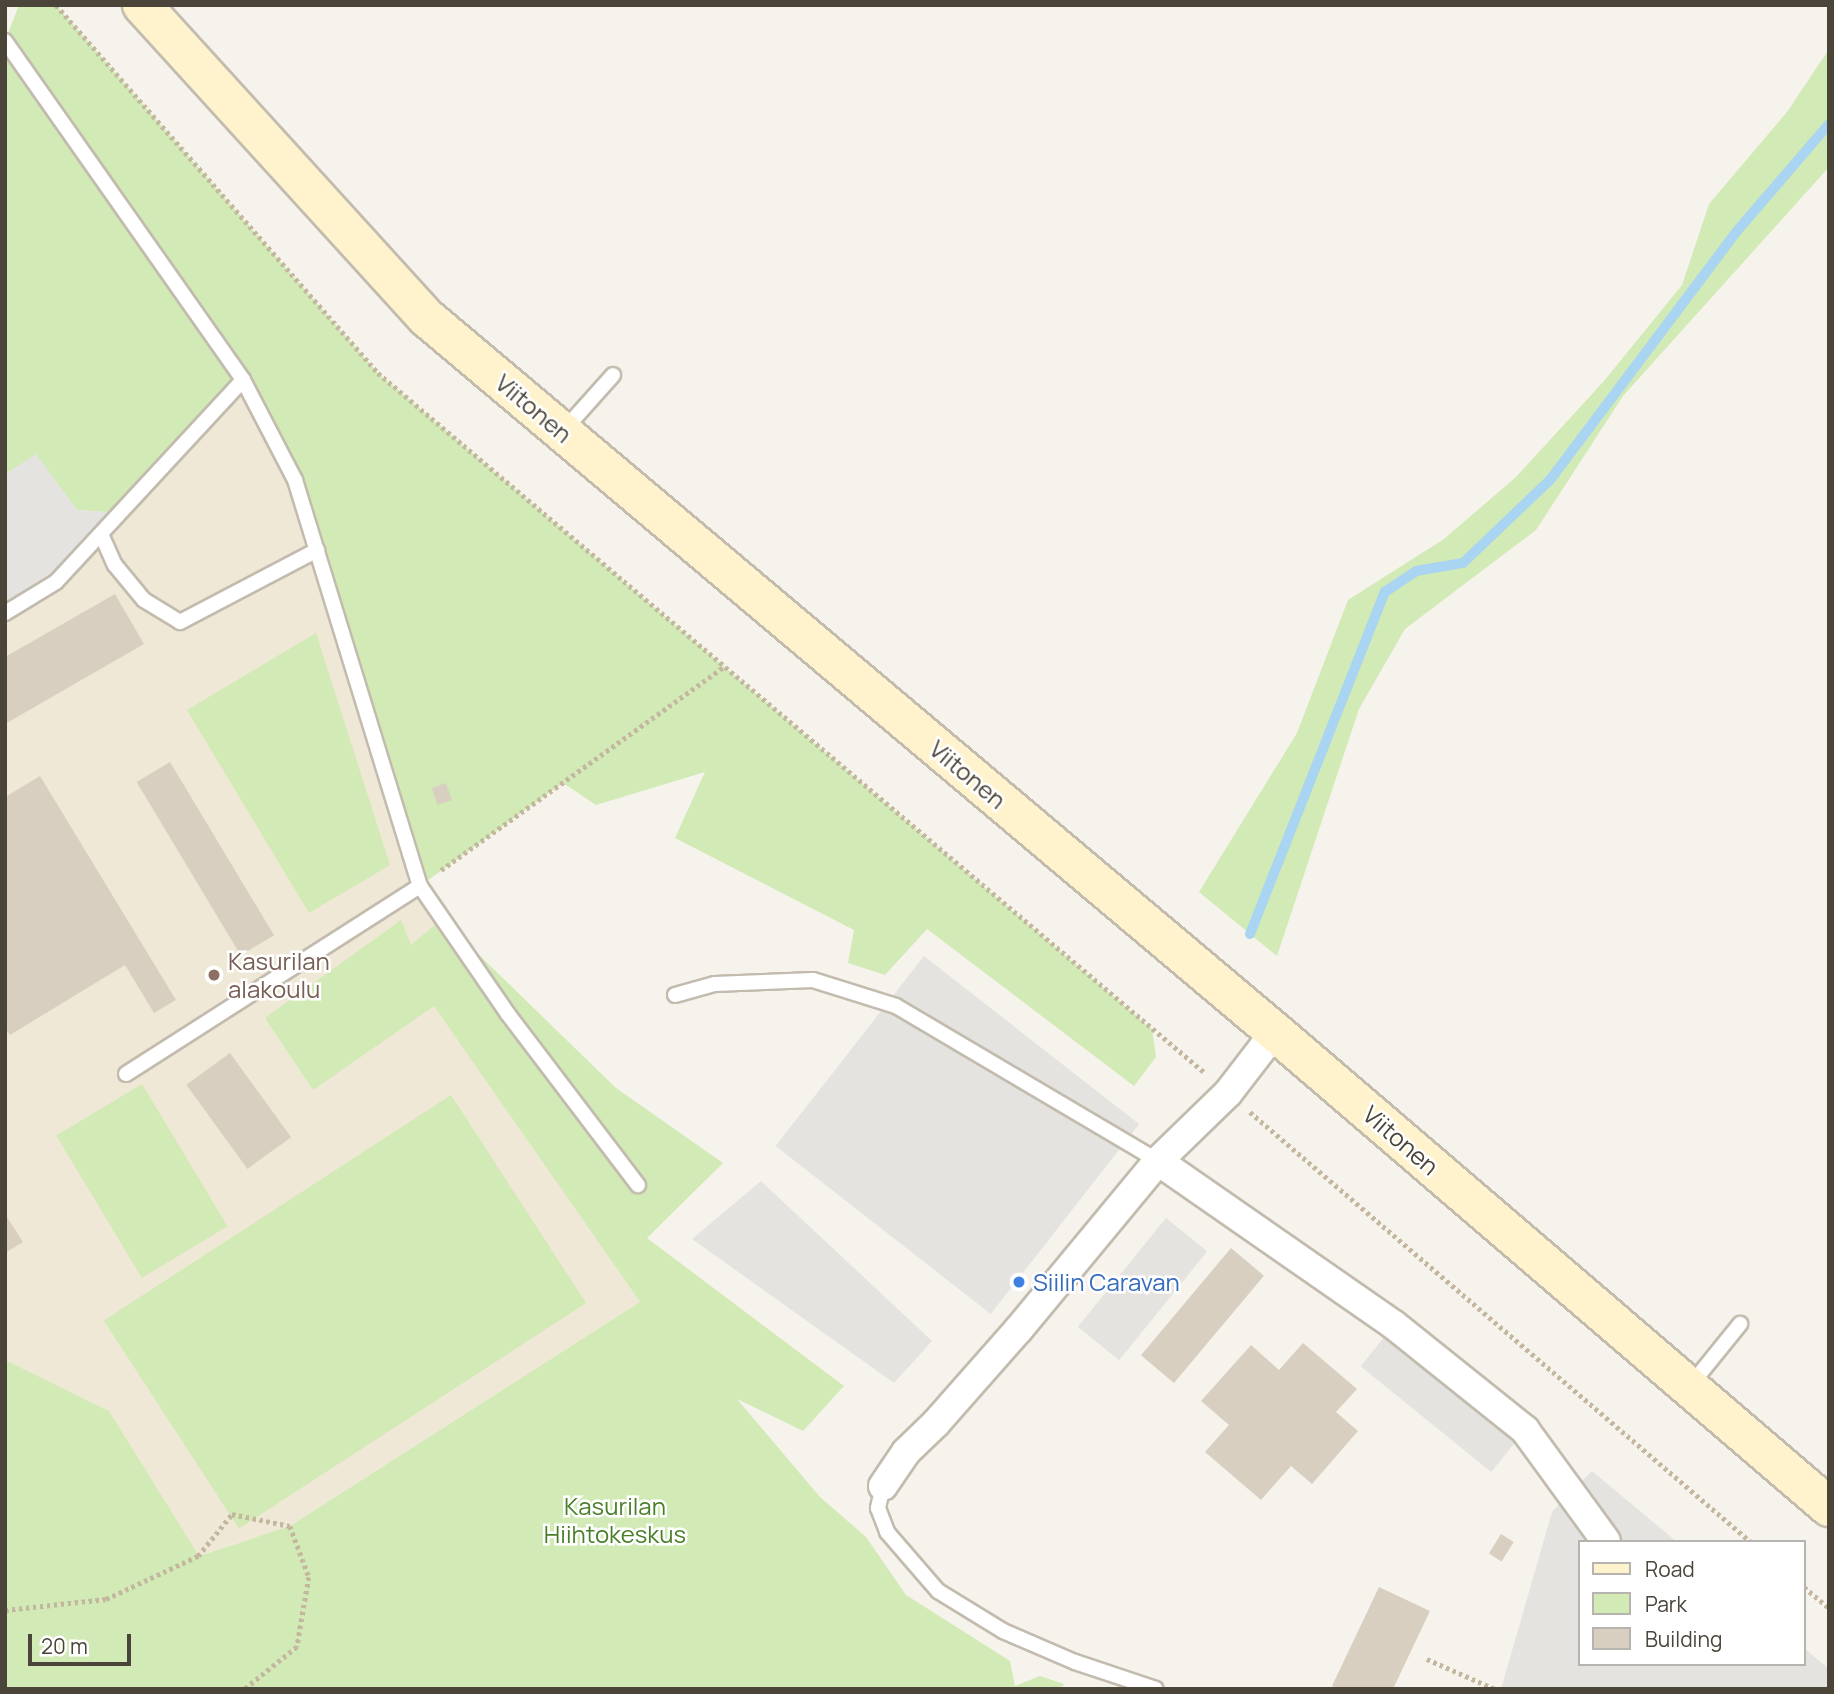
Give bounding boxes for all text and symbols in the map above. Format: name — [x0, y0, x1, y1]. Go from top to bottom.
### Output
street label: Viitonen — [490, 368, 578, 448]
street label: Viitonen — [924, 734, 1012, 814]
place label: Kasurilan alakoulu — [228, 947, 330, 1003]
marker: Kasurilan alakoulu — [206, 967, 222, 983]
street label: Viitonen — [1357, 1099, 1445, 1181]
place label: Siilin Caravan — [1033, 1268, 1180, 1296]
marker: Siilin Caravan — [1011, 1274, 1027, 1290]
park label: Kasurilan Hiihtokeskus — [544, 1492, 686, 1548]
legend — [1578, 1540, 1806, 1666]
text: Road — [1645, 1555, 1695, 1583]
text: Park — [1645, 1590, 1687, 1618]
scale bar — [32, 1620, 135, 1664]
text: Building — [1645, 1625, 1722, 1653]
text: 20 m — [41, 1632, 88, 1660]

